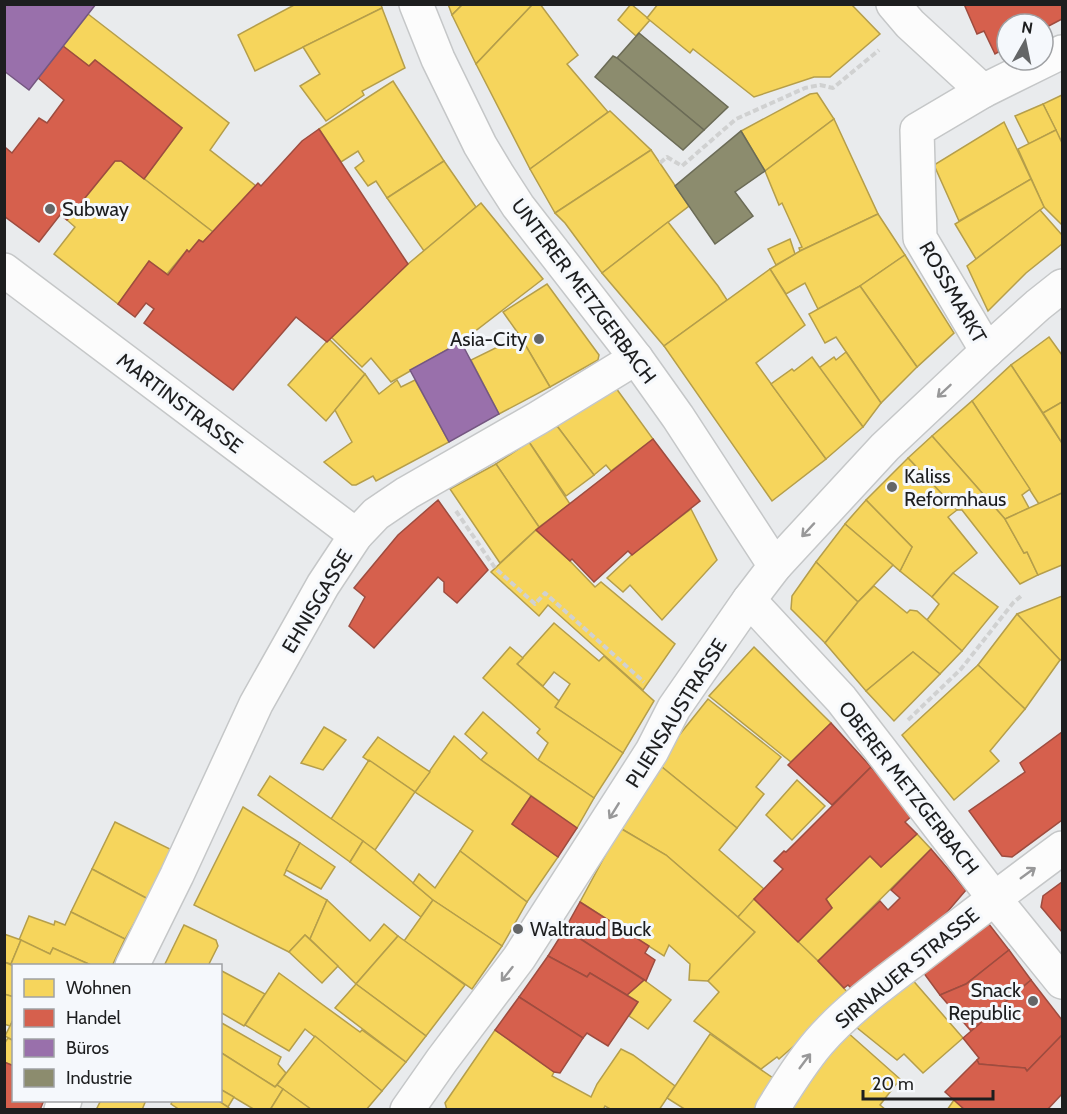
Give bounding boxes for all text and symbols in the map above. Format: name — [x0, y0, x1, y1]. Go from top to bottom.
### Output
north arrow — [995, 12, 1055, 72]
text: N — [1020, 17, 1034, 38]
street label: UNTERER METZGERBACH — [507, 194, 661, 388]
place label: Subway — [62, 197, 129, 221]
marker: Subway — [43, 202, 57, 216]
street label: ROSSMARKT — [914, 237, 992, 347]
place label: Asia-City — [450, 327, 527, 351]
marker: Asia-City — [532, 332, 546, 346]
street label: MARTINSTRASSE — [112, 348, 248, 458]
one-way arrow — [937, 384, 952, 398]
place label: Kaliss Reformhaus — [904, 464, 1006, 511]
marker: Kaliss Reformhaus — [885, 480, 899, 494]
one-way arrow — [801, 523, 815, 538]
street label: EHNISGASSE — [277, 545, 357, 657]
street label: PLIENSAUSTRASSE — [621, 634, 731, 792]
street label: OBERER METZGERBACH — [834, 696, 984, 880]
one-way arrow — [608, 802, 620, 819]
one-way arrow — [1020, 867, 1036, 879]
street label: SIRNAUER STRASSE — [830, 903, 984, 1033]
place label: Waltraud Buck — [530, 917, 651, 941]
marker: Waltraud Buck — [511, 922, 525, 936]
legend — [12, 964, 222, 1102]
one-way arrow — [501, 966, 514, 982]
text: Wohnen — [66, 977, 131, 999]
place label: Snack Republic — [948, 978, 1021, 1025]
marker: Snack Republic — [1026, 994, 1040, 1008]
text: Handel — [66, 1007, 121, 1029]
text: Büros — [66, 1037, 109, 1059]
one-way arrow — [798, 1053, 811, 1069]
scale bar — [863, 1063, 994, 1101]
text: Industrie — [66, 1067, 132, 1089]
text: 20 m — [872, 1073, 914, 1095]

